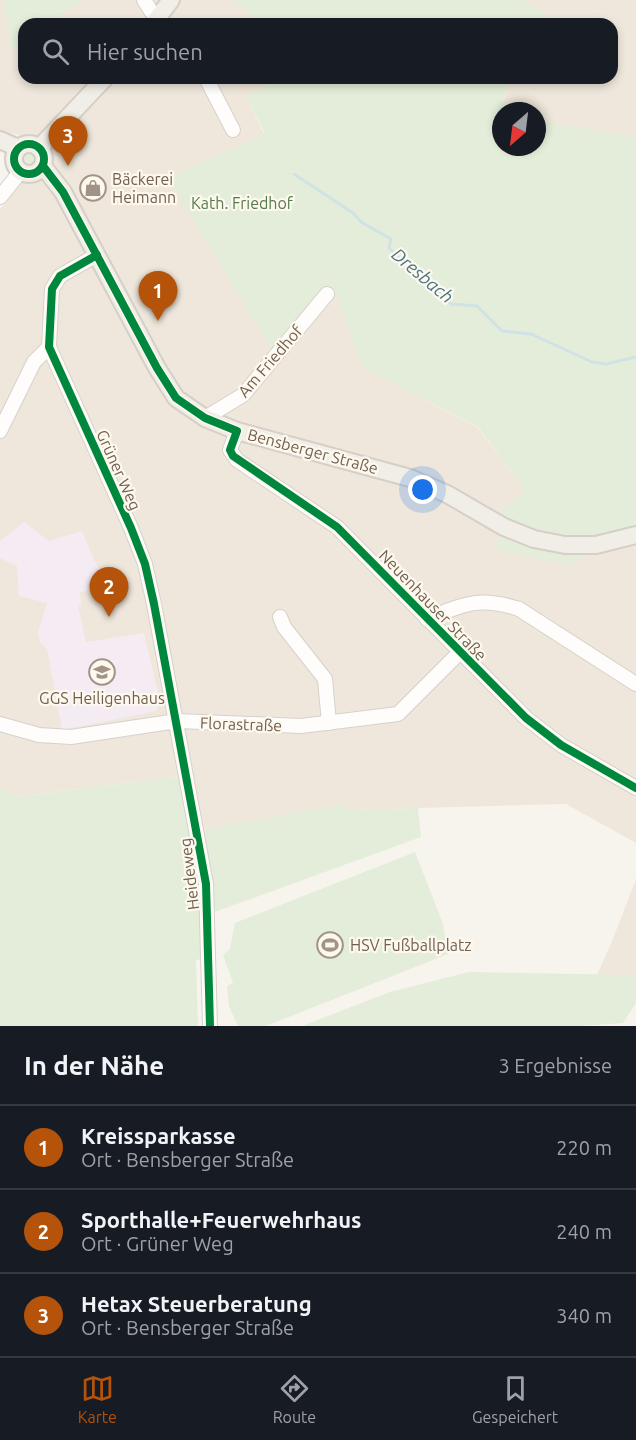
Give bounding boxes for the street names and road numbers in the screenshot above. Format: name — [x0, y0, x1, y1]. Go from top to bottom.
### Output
street label: Am Friedhof — [234, 321, 306, 400]
street label: Bensberger Straße — [246, 425, 380, 477]
street label: Grüner Weg — [93, 427, 145, 513]
street label: Neuenhauser Straße — [376, 546, 490, 664]
street label: Florastraße — [200, 714, 282, 734]
street label: Heideweg — [176, 837, 202, 911]

